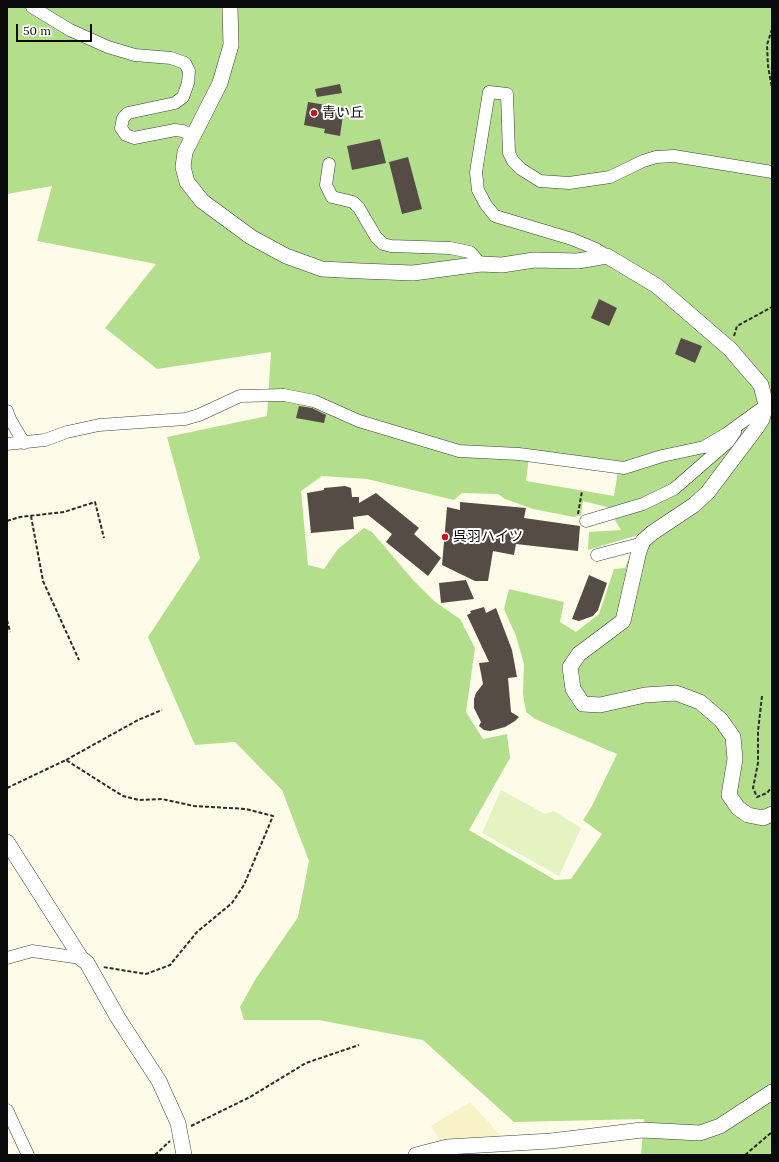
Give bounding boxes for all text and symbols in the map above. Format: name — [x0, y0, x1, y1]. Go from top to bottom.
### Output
scale bar — [18, 16, 94, 42]
text: 50 m — [23, 23, 51, 38]
place label: 青い丘 — [322, 105, 364, 121]
marker: 青い丘 — [309, 108, 319, 118]
place label: 呉羽ハイツ — [453, 529, 523, 545]
marker: 呉羽ハイツ — [440, 532, 450, 542]

